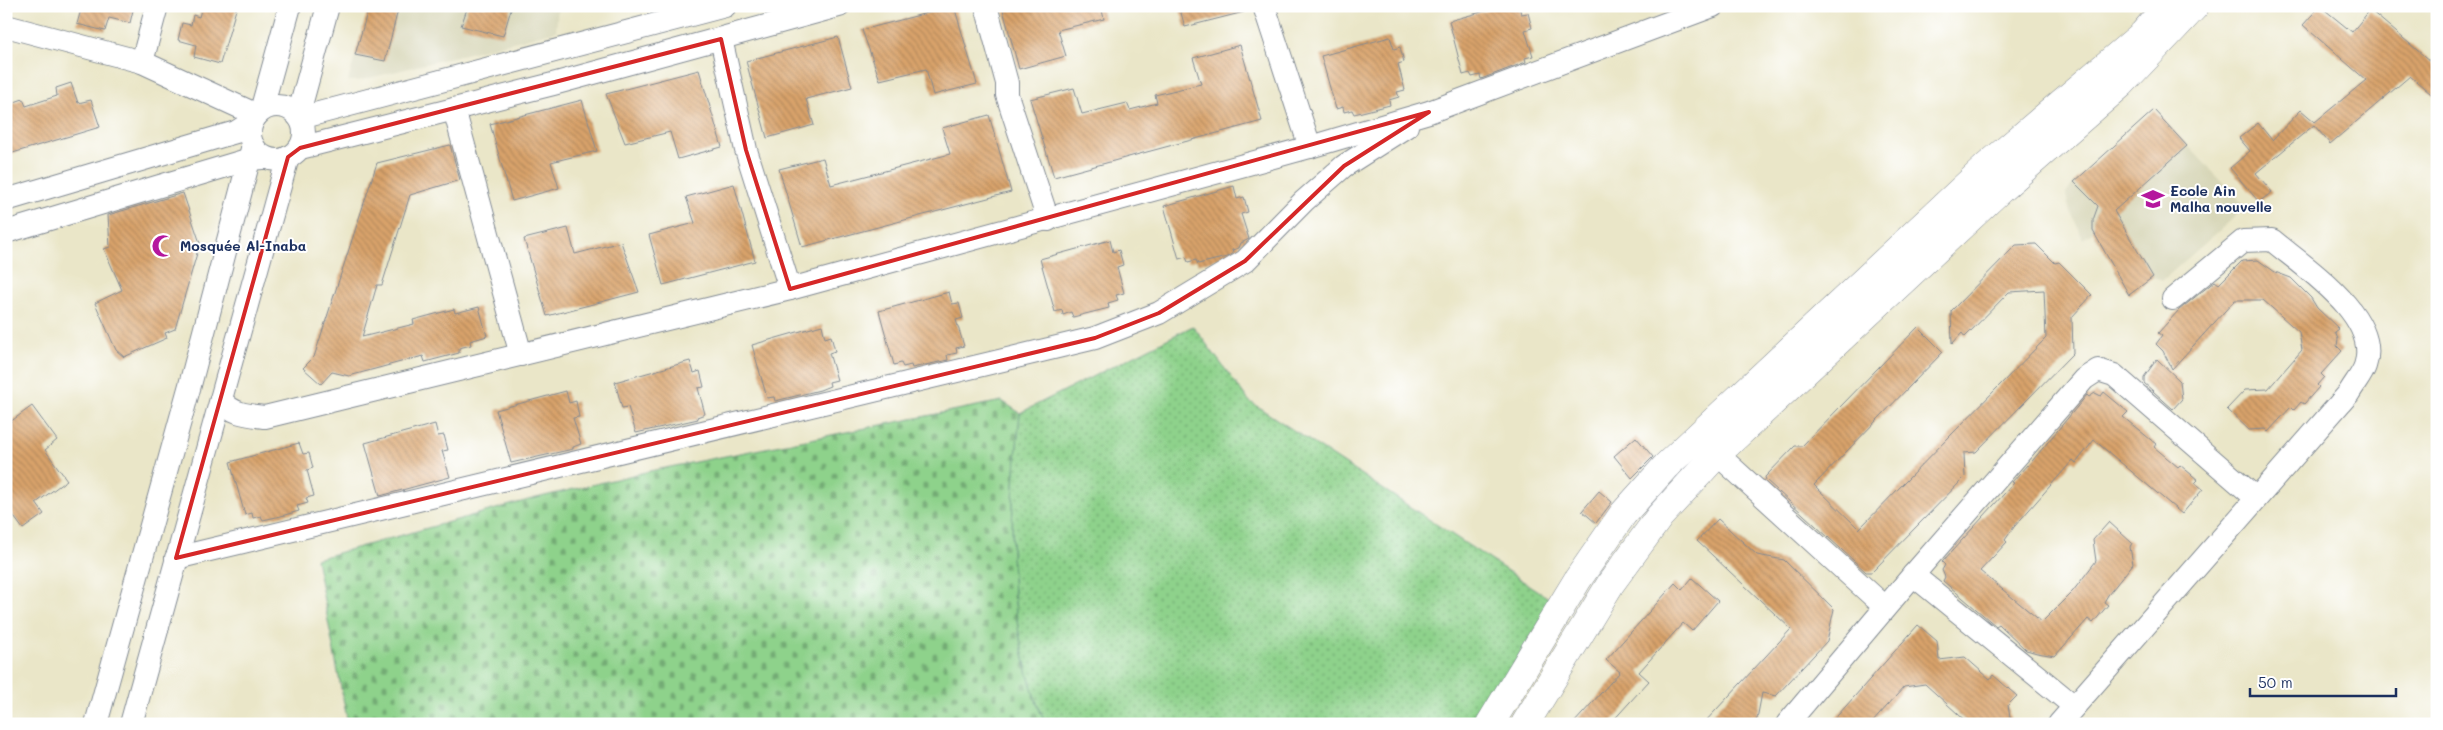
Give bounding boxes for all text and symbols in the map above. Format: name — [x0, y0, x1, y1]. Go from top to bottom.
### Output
place label: Ecole Ain Malha nouvelle — [2170, 181, 2272, 216]
school or university icon: Ecole Ain Malha nouvelle — [2140, 186, 2166, 212]
mosque icon: Mosquée Al-Inaba — [150, 233, 176, 259]
place label: Mosquée Al-Inaba — [180, 236, 307, 255]
scale bar — [2250, 665, 2397, 697]
text: 50 m — [2258, 672, 2293, 692]

